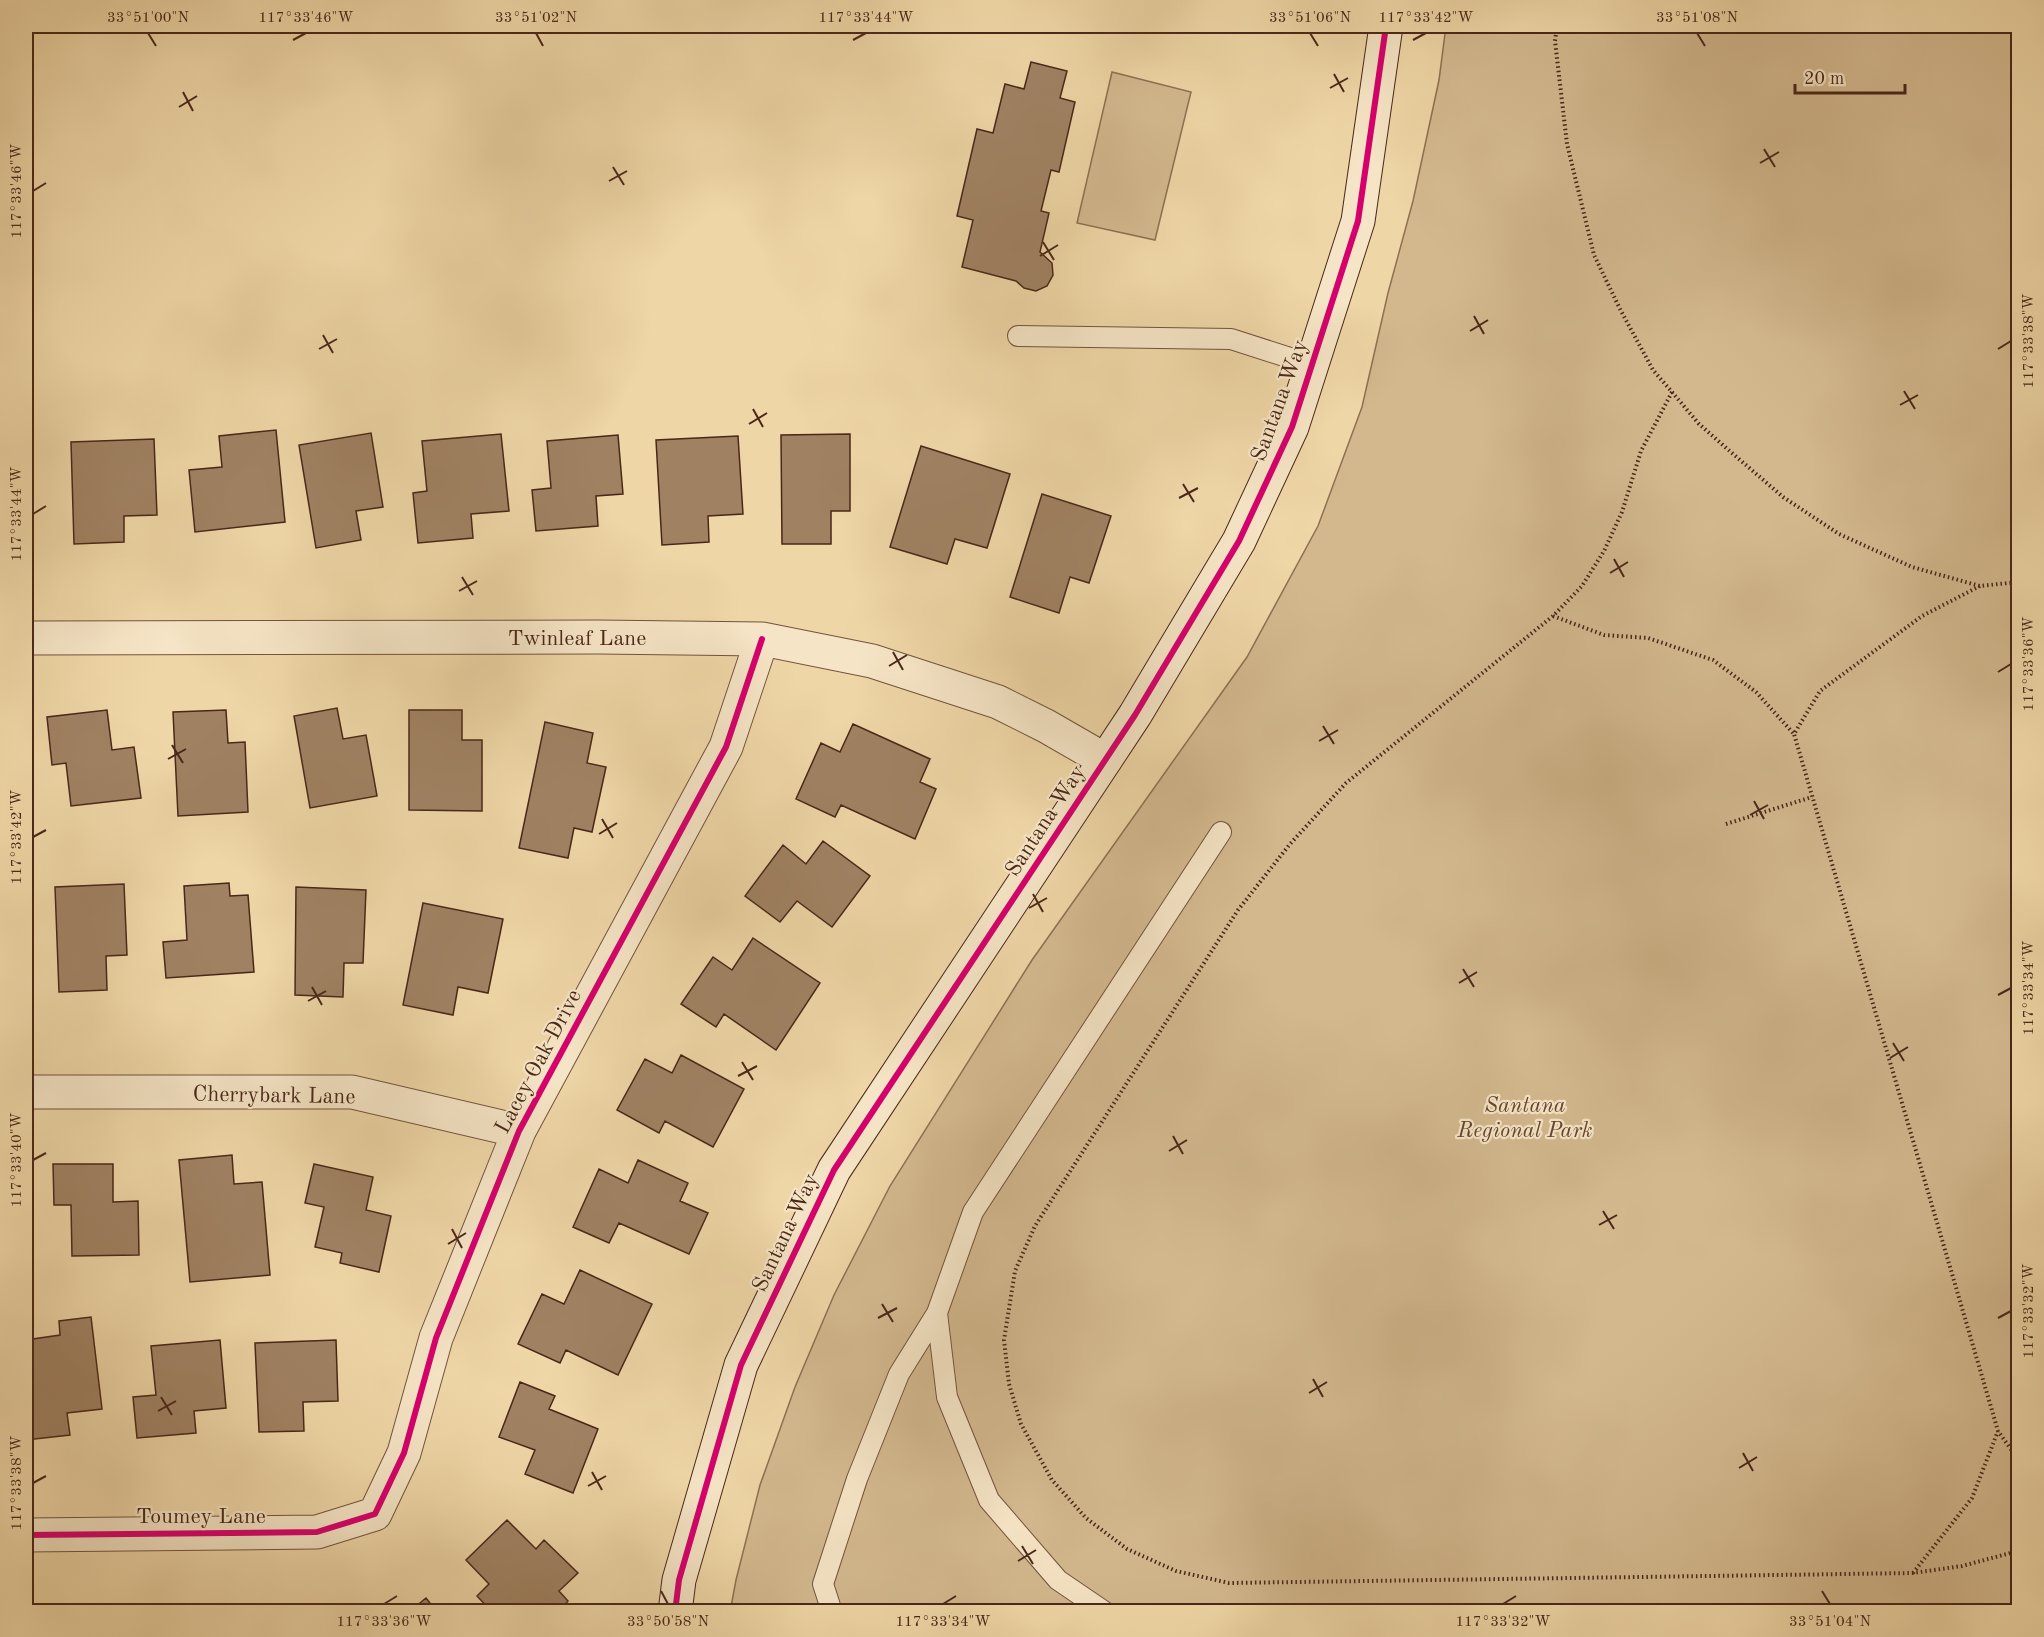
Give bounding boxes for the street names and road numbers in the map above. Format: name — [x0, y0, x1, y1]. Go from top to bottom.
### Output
street label: Santana Way — [1248, 337, 1312, 464]
street label: Twinleaf Lane — [508, 628, 646, 650]
street label: Santana Way — [1002, 761, 1090, 881]
street label: Lacey Oak Drive — [492, 986, 586, 1138]
street label: Cherrybark Lane — [192, 1084, 356, 1108]
street label: Santana Way — [749, 1170, 823, 1295]
street label: Toumey Lane — [136, 1506, 266, 1528]

